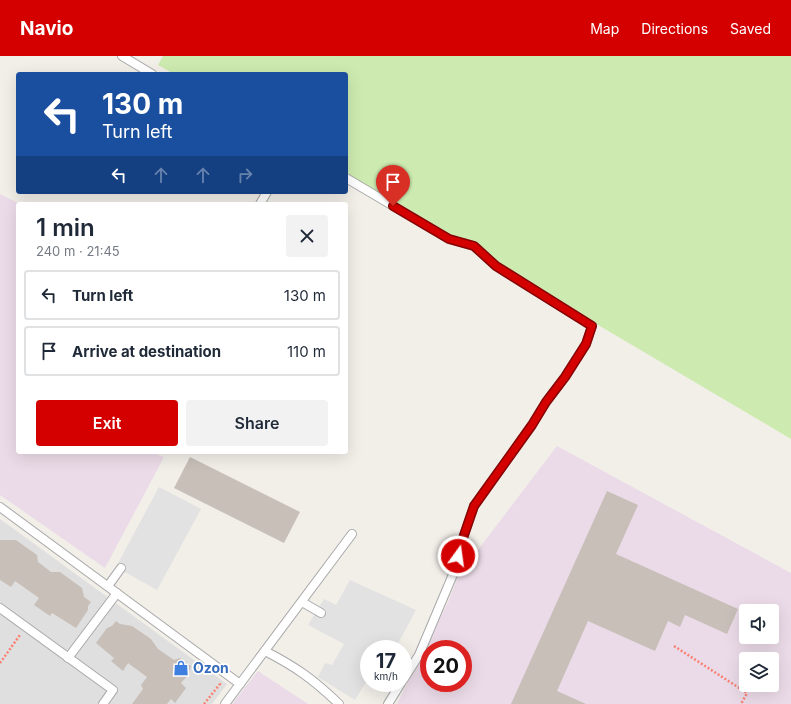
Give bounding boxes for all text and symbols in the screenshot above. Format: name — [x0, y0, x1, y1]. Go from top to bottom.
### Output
text: Navio — [20, 17, 73, 40]
text: Map — [590, 20, 619, 37]
text: Directions — [641, 20, 708, 37]
text: Saved — [730, 20, 771, 37]
text: 130 m — [102, 87, 183, 121]
icon: left — [36, 88, 88, 140]
text: Turn left — [102, 121, 172, 142]
icon: left — [108, 164, 130, 186]
icon: ahead — [150, 164, 172, 186]
icon: ahead — [192, 164, 214, 186]
icon: right — [234, 164, 256, 186]
pin — [376, 165, 410, 206]
icon: arrive — [382, 171, 404, 193]
text: 1 min — [36, 213, 95, 242]
button: close — [286, 215, 328, 257]
text: 240 m · 21:45 — [36, 243, 120, 259]
icon: left — [38, 284, 60, 306]
text: Turn left — [72, 286, 133, 305]
text: 130 m — [284, 286, 326, 305]
icon: arrive — [38, 340, 60, 362]
text: Arrive at destination — [72, 342, 221, 361]
text: 110 m — [287, 342, 326, 361]
button: Exit — [36, 400, 178, 446]
button: Share — [186, 400, 328, 446]
position arrow — [437, 535, 479, 577]
map controls — [739, 604, 779, 692]
button: sound — [739, 604, 779, 644]
speed limit sign: 20 — [420, 640, 472, 692]
text: 17 — [376, 649, 396, 673]
button: layers — [739, 652, 779, 692]
shop icon: Ozon — [172, 659, 190, 677]
place label: Ozon — [193, 659, 229, 676]
text: km/h — [374, 670, 398, 682]

